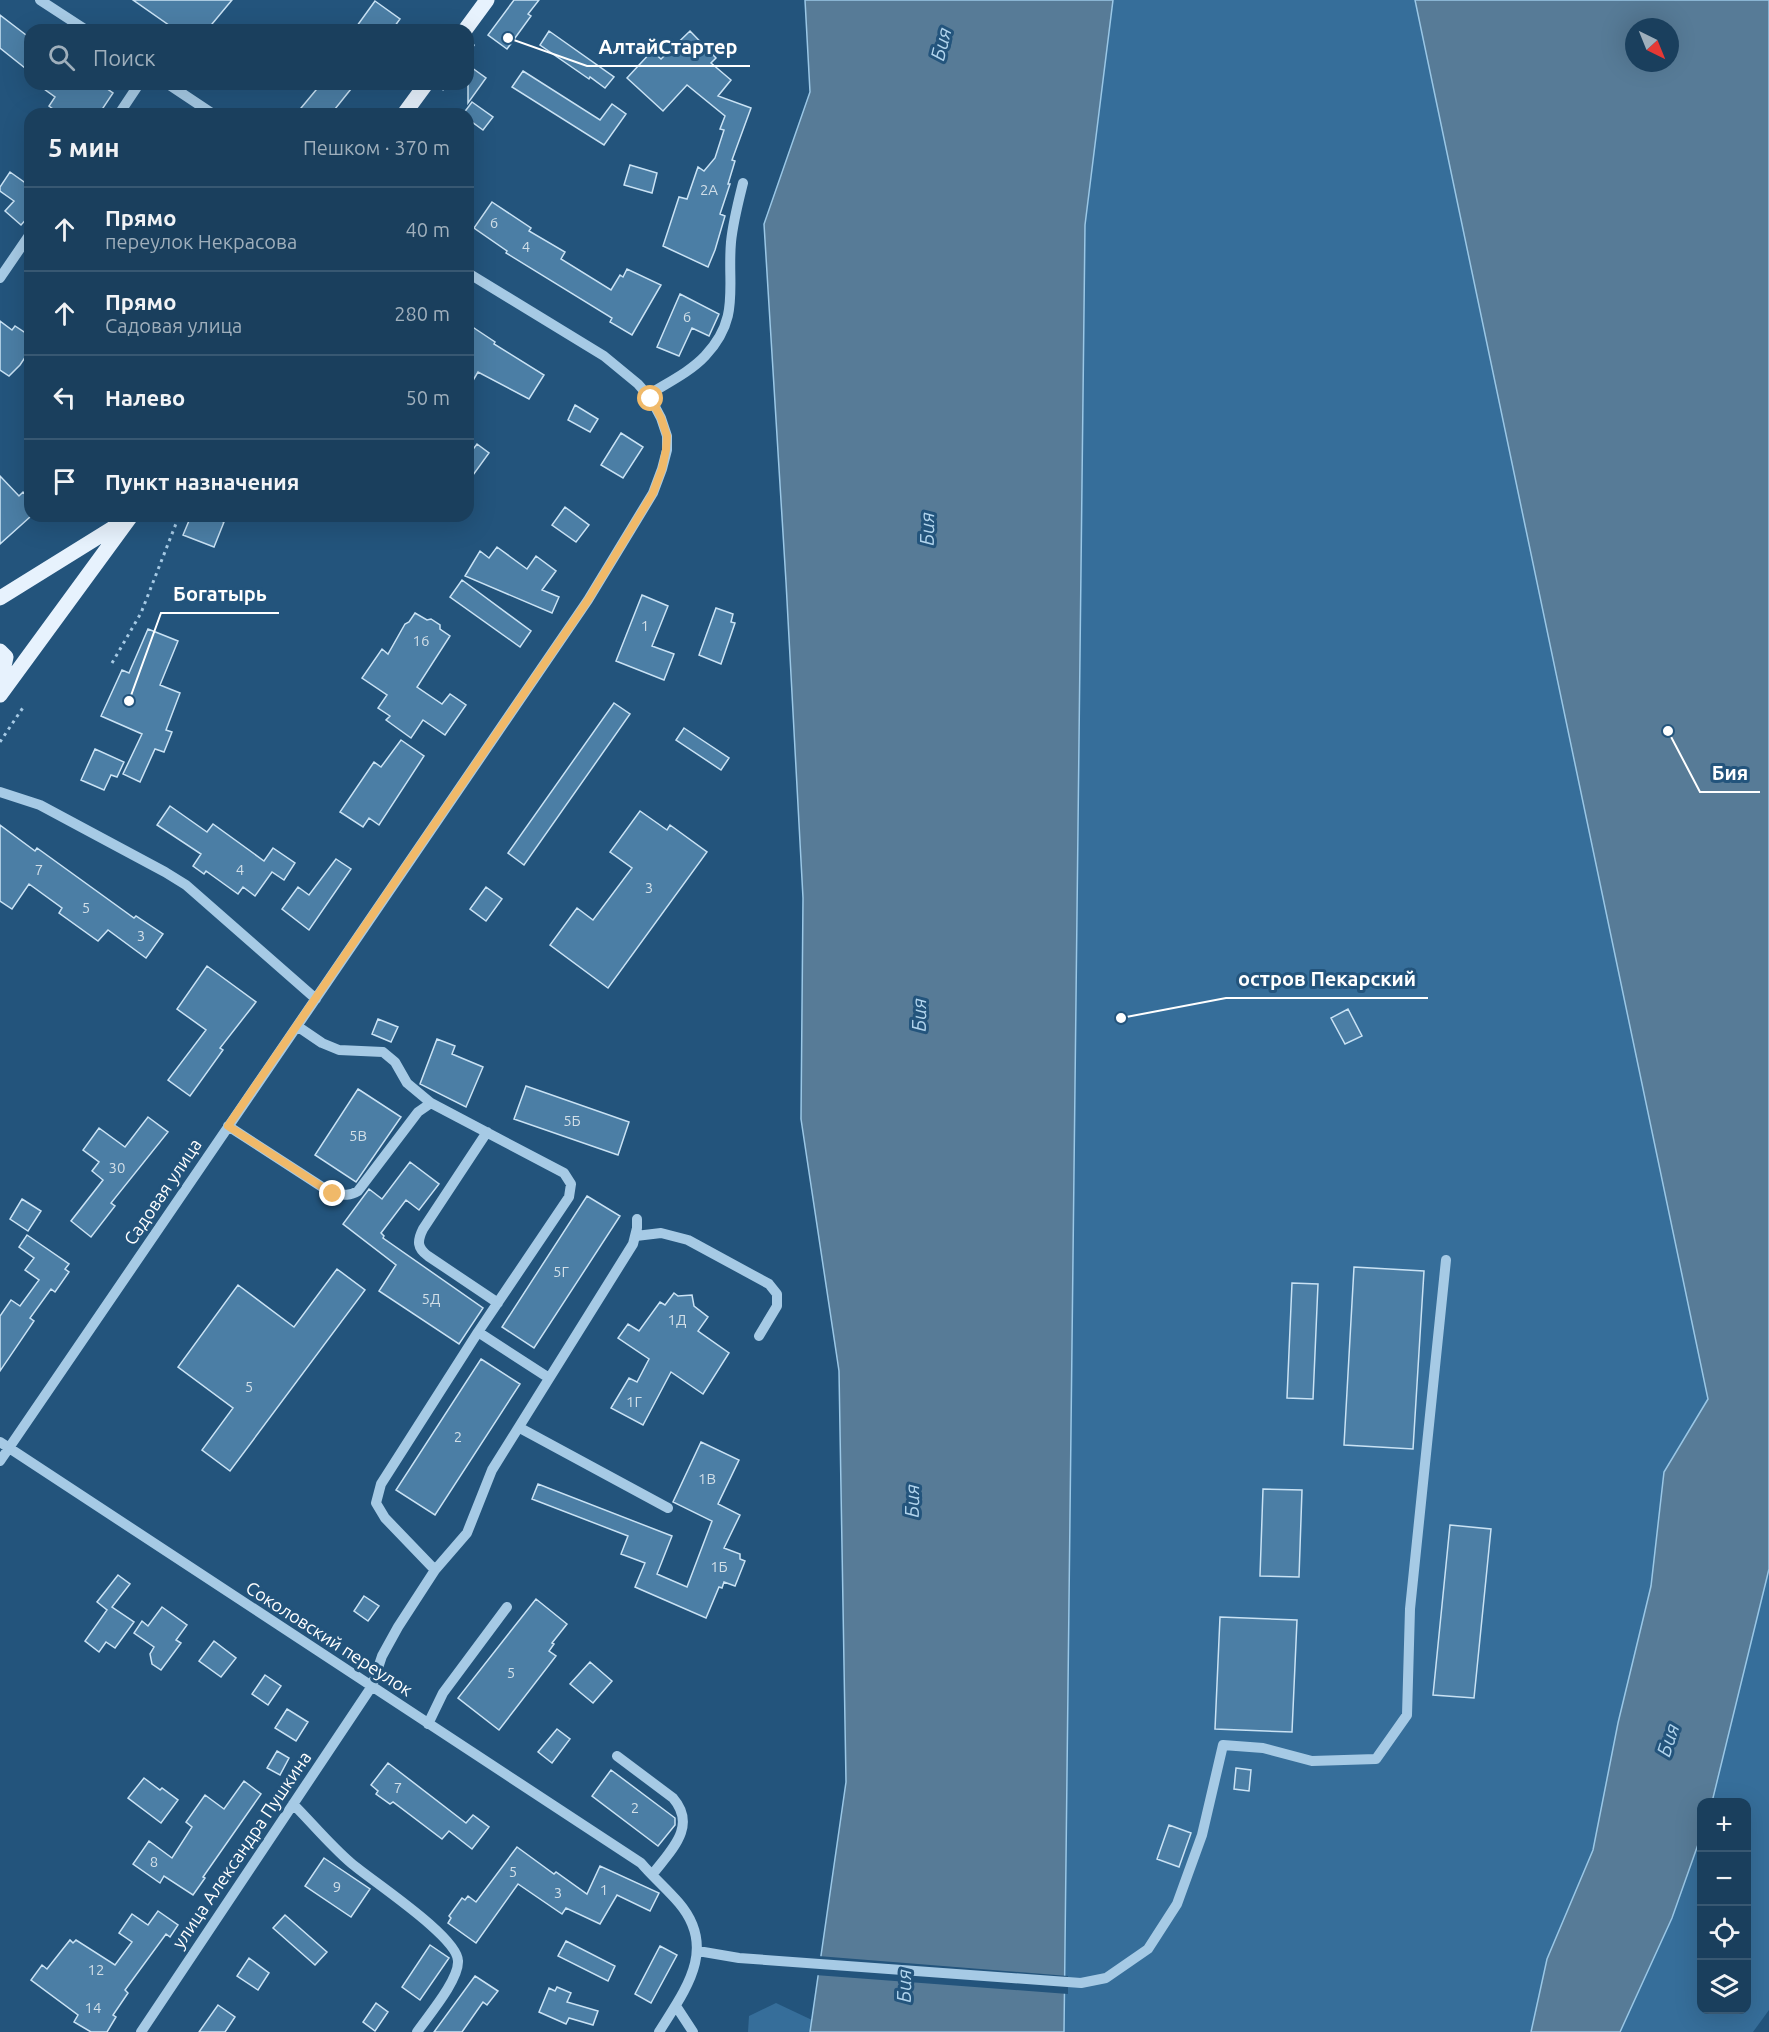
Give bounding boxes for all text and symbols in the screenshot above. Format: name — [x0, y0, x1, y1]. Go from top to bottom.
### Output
north arrow — [1625, 18, 1679, 72]
search box — [24, 24, 474, 90]
water label: Бия — [925, 25, 956, 63]
callout: АлтайСтартер — [587, 28, 750, 66]
text: АлтайСтартер — [598, 35, 738, 58]
icon: search — [45, 41, 78, 74]
text: Поиск — [93, 45, 156, 70]
text: 5 мин — [48, 133, 120, 162]
text: Пешком · 370 m — [303, 136, 450, 159]
house number: 2А — [700, 181, 718, 198]
text: Прямо — [105, 205, 176, 230]
icon: ahead — [48, 213, 81, 246]
house number: 6 — [490, 214, 498, 231]
text: 40 m — [406, 218, 450, 241]
text: переулок Некрасова — [105, 230, 297, 253]
house number: 4 — [522, 238, 530, 255]
text: Прямо — [105, 289, 176, 314]
icon: ahead — [48, 297, 81, 330]
text: 280 m — [394, 302, 450, 325]
house number: 6 — [683, 308, 691, 325]
text: Садовая улица — [105, 314, 242, 337]
icon: left — [48, 381, 81, 414]
text: Налево — [105, 385, 185, 410]
route start — [637, 385, 663, 411]
text: 50 m — [406, 386, 450, 409]
icon: arrive — [48, 465, 81, 498]
text: Пункт назначения — [105, 469, 299, 494]
water label: Бия — [915, 512, 938, 546]
callout: Богатырь — [161, 575, 279, 613]
text: Богатырь — [173, 582, 267, 605]
house number: 1 — [641, 617, 649, 634]
house number: 16 — [413, 632, 429, 649]
callout: Бия — [1700, 754, 1760, 792]
text: Бия — [1712, 761, 1748, 784]
house number: 7 — [35, 861, 43, 878]
house number: 4 — [236, 861, 244, 878]
house number: 3 — [645, 879, 653, 896]
house number: 5 — [82, 899, 90, 916]
house number: 3 — [137, 927, 145, 944]
callout: остров Пекарский — [1226, 960, 1428, 998]
text: остров Пекарский — [1238, 967, 1416, 990]
water label: Бия — [907, 998, 930, 1032]
house number: 5Б — [563, 1112, 581, 1129]
house number: 5В — [349, 1127, 367, 1144]
street label: Садовая улица — [119, 1135, 205, 1248]
house number: 30 — [109, 1159, 125, 1176]
route end — [319, 1180, 345, 1206]
house number: 5Г — [553, 1263, 570, 1280]
house number: 5Д — [422, 1290, 440, 1307]
house number: 1Д — [668, 1311, 686, 1328]
house number: 5 — [245, 1378, 253, 1395]
house number: 1Г — [626, 1393, 643, 1410]
house number: 2 — [454, 1428, 462, 1445]
house number: 1В — [698, 1470, 716, 1487]
water label: Бия — [900, 1484, 923, 1518]
house number: 1Б — [710, 1558, 728, 1575]
street label: Соколовский переулок — [243, 1577, 417, 1700]
house number: 5 — [507, 1664, 515, 1681]
water label: Бия — [1651, 1720, 1684, 1759]
street label: улица Александра Пушкина — [168, 1747, 315, 1952]
house number: 7 — [394, 1779, 402, 1796]
map controls — [1697, 1798, 1751, 2014]
button: + — [1697, 1798, 1751, 1852]
house number: 2 — [631, 1799, 639, 1816]
button: − — [1697, 1852, 1751, 1906]
house number: 8 — [150, 1853, 158, 1870]
house number: 5 — [509, 1863, 517, 1880]
house number: 9 — [333, 1878, 341, 1895]
house number: 1 — [600, 1881, 608, 1898]
house number: 3 — [554, 1884, 562, 1901]
button: locate — [1697, 1906, 1751, 1960]
button: layers — [1697, 1960, 1751, 2014]
house number: 12 — [88, 1961, 104, 1978]
water label: Бия — [892, 1969, 915, 2003]
house number: 14 — [85, 1999, 101, 2016]

